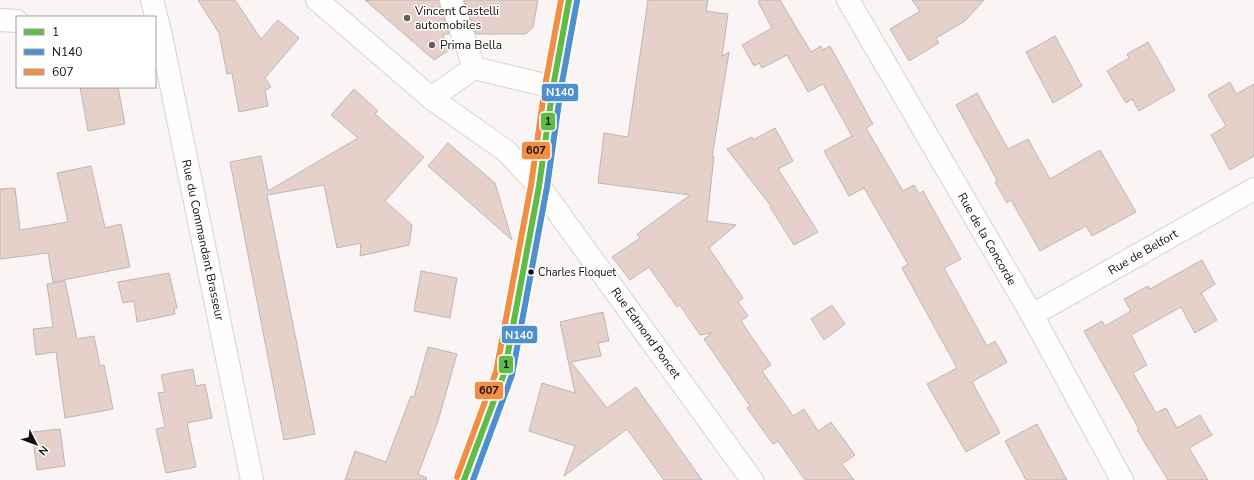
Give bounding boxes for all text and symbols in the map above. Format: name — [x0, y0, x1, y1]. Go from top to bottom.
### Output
place label: Vincent Castelli automobiles — [414, 3, 499, 33]
marker: Vincent Castelli automobiles — [402, 13, 412, 23]
legend — [16, 16, 156, 88]
text: 1 — [52, 24, 59, 40]
place label: Prima Bella — [440, 37, 502, 53]
marker: Prima Bella — [427, 40, 437, 50]
text: N140 — [52, 44, 82, 60]
text: 607 — [52, 64, 74, 80]
line badge: N140 — [541, 83, 579, 102]
text: N140 — [546, 85, 574, 100]
line badge: 1 — [540, 112, 556, 131]
text: 1 — [545, 114, 551, 129]
line badge: 607 — [521, 141, 551, 160]
text: 607 — [526, 143, 546, 158]
street label: Rue du Commandant Brasseur — [178, 158, 228, 323]
street label: Rue de la Concorde — [954, 190, 1020, 288]
street label: Rue de Belfort — [1105, 225, 1181, 278]
place label: Charles Floquet — [538, 265, 616, 280]
marker: Charles Floquet — [526, 267, 536, 277]
street label: Rue Edmond Poncet — [608, 284, 685, 382]
line badge: N140 — [501, 325, 538, 344]
text: N140 — [505, 328, 533, 343]
line badge: 1 — [498, 355, 514, 374]
text: 1 — [503, 357, 509, 372]
line badge: 607 — [474, 381, 504, 400]
text: 607 — [479, 383, 499, 398]
north arrow — [16, 424, 56, 464]
text: N — [35, 442, 51, 458]

